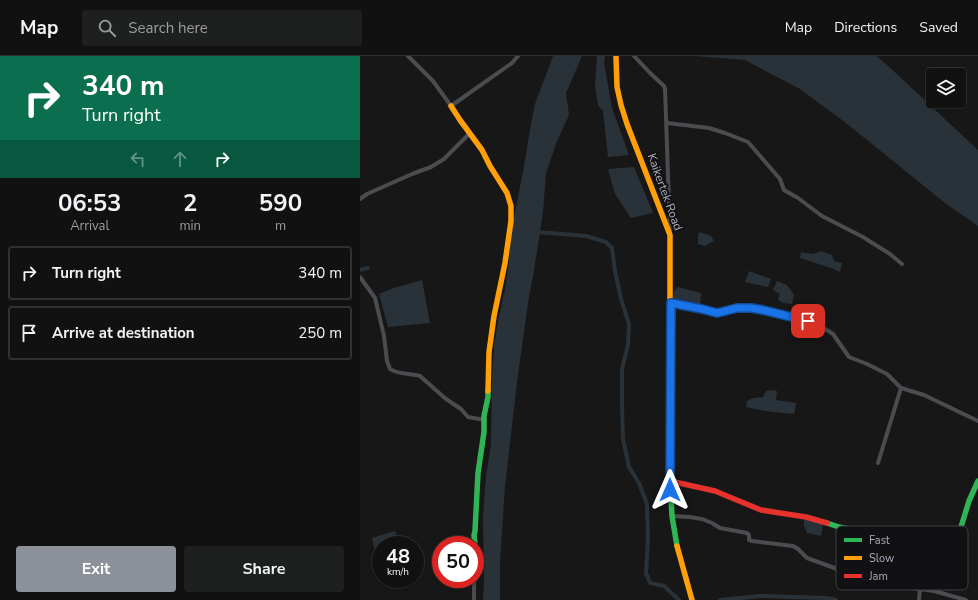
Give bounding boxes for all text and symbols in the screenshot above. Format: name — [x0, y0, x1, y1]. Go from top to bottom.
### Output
search box — [82, 10, 362, 46]
text: Map — [20, 15, 58, 41]
icon: search — [96, 17, 118, 39]
text: Search here — [128, 18, 208, 38]
text: Map — [785, 18, 812, 37]
text: Directions — [834, 18, 897, 37]
text: Saved — [919, 18, 958, 37]
text: 340 m — [82, 67, 165, 105]
map controls — [926, 68, 966, 108]
button: layers — [926, 68, 966, 108]
icon: right — [16, 72, 68, 124]
text: Turn right — [82, 103, 161, 127]
icon: left — [127, 148, 149, 170]
icon: ahead — [169, 148, 191, 170]
icon: right — [211, 148, 233, 170]
street label: Kaikertek Road — [644, 151, 686, 233]
text: 06:53 — [58, 187, 121, 219]
text: 2 — [183, 187, 197, 219]
text: 590 — [259, 187, 302, 219]
text: Arrival — [70, 217, 109, 235]
text: min — [179, 217, 201, 235]
text: m — [275, 217, 286, 235]
icon: right — [18, 262, 40, 284]
text: Turn right — [52, 263, 121, 283]
text: 340 m — [298, 263, 342, 283]
pin — [791, 304, 825, 338]
icon: arrive — [797, 310, 819, 332]
icon: arrive — [18, 322, 40, 344]
text: Arrive at destination — [52, 323, 195, 343]
text: 250 m — [298, 323, 342, 343]
position arrow — [649, 469, 691, 511]
legend — [836, 526, 968, 590]
text: Fast — [869, 533, 890, 548]
speed limit sign: 50 — [432, 536, 484, 588]
text: 48 — [386, 543, 410, 570]
button: Exit — [16, 546, 176, 592]
button: Share — [184, 546, 344, 592]
text: Slow — [869, 551, 894, 566]
text: km/h — [387, 565, 409, 579]
text: Jam — [868, 569, 888, 584]

